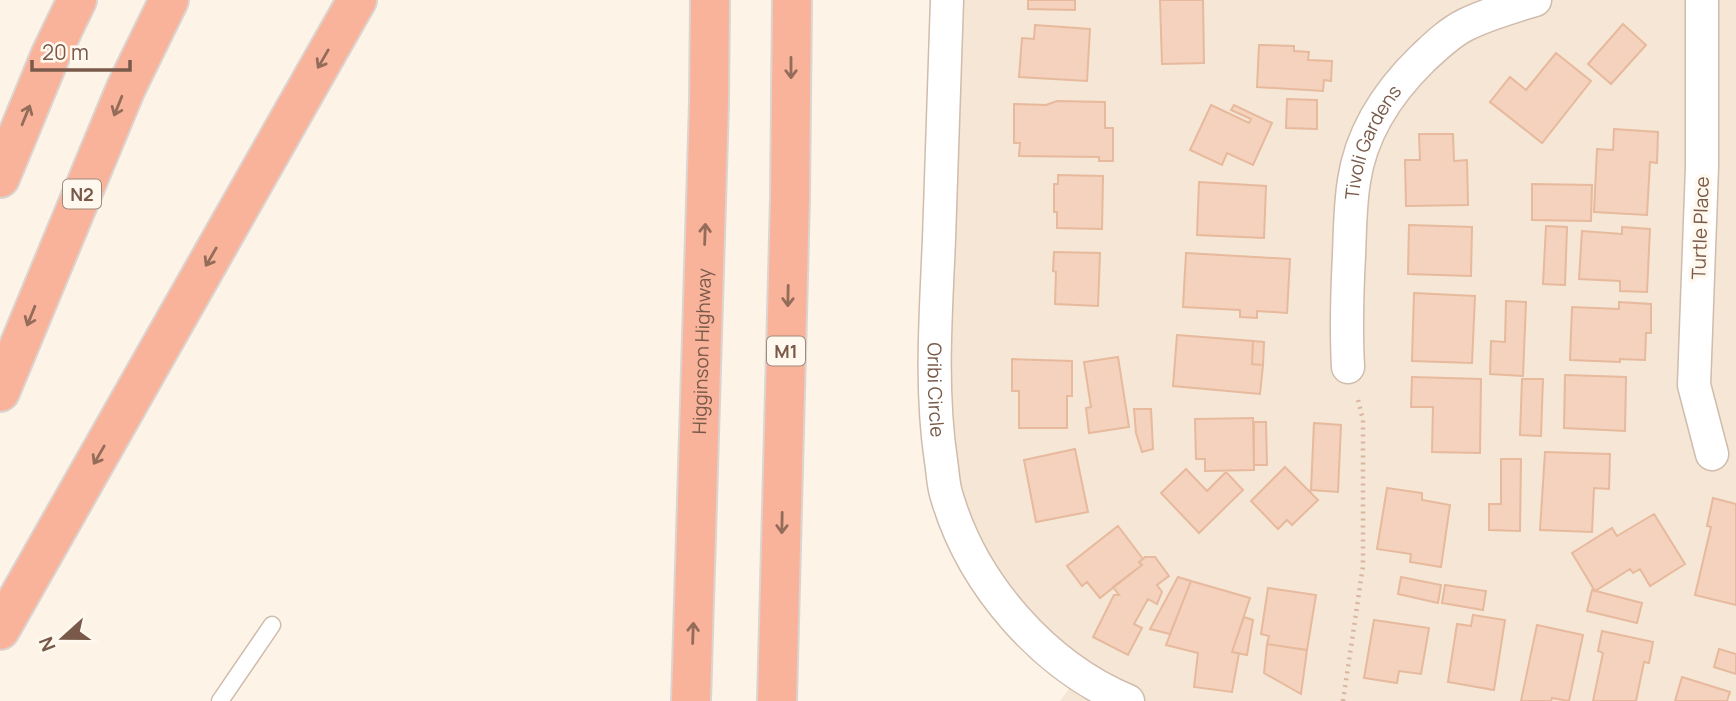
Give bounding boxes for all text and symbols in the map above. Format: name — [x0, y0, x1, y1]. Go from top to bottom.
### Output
scale bar — [32, 28, 130, 72]
text: 20 m — [42, 38, 89, 66]
one-way arrow — [316, 49, 330, 69]
one-way arrow — [784, 56, 798, 79]
street label: Tivoli Gardens — [1339, 79, 1407, 201]
one-way arrow — [111, 94, 124, 116]
one-way arrow — [20, 105, 33, 126]
street label: Turtle Place — [1685, 176, 1715, 280]
road number: N2 — [63, 180, 101, 209]
one-way arrow — [698, 223, 712, 246]
one-way arrow — [204, 247, 218, 267]
street label: Higginson Highway — [686, 268, 717, 435]
one-way arrow — [781, 284, 794, 307]
one-way arrow — [24, 304, 37, 326]
road number: M1 — [767, 337, 805, 366]
street label: Oribi Circle — [922, 342, 951, 438]
one-way arrow — [92, 445, 106, 465]
one-way arrow — [775, 511, 789, 534]
north arrow — [28, 603, 98, 673]
one-way arrow — [686, 622, 699, 645]
text: N — [33, 633, 62, 655]

